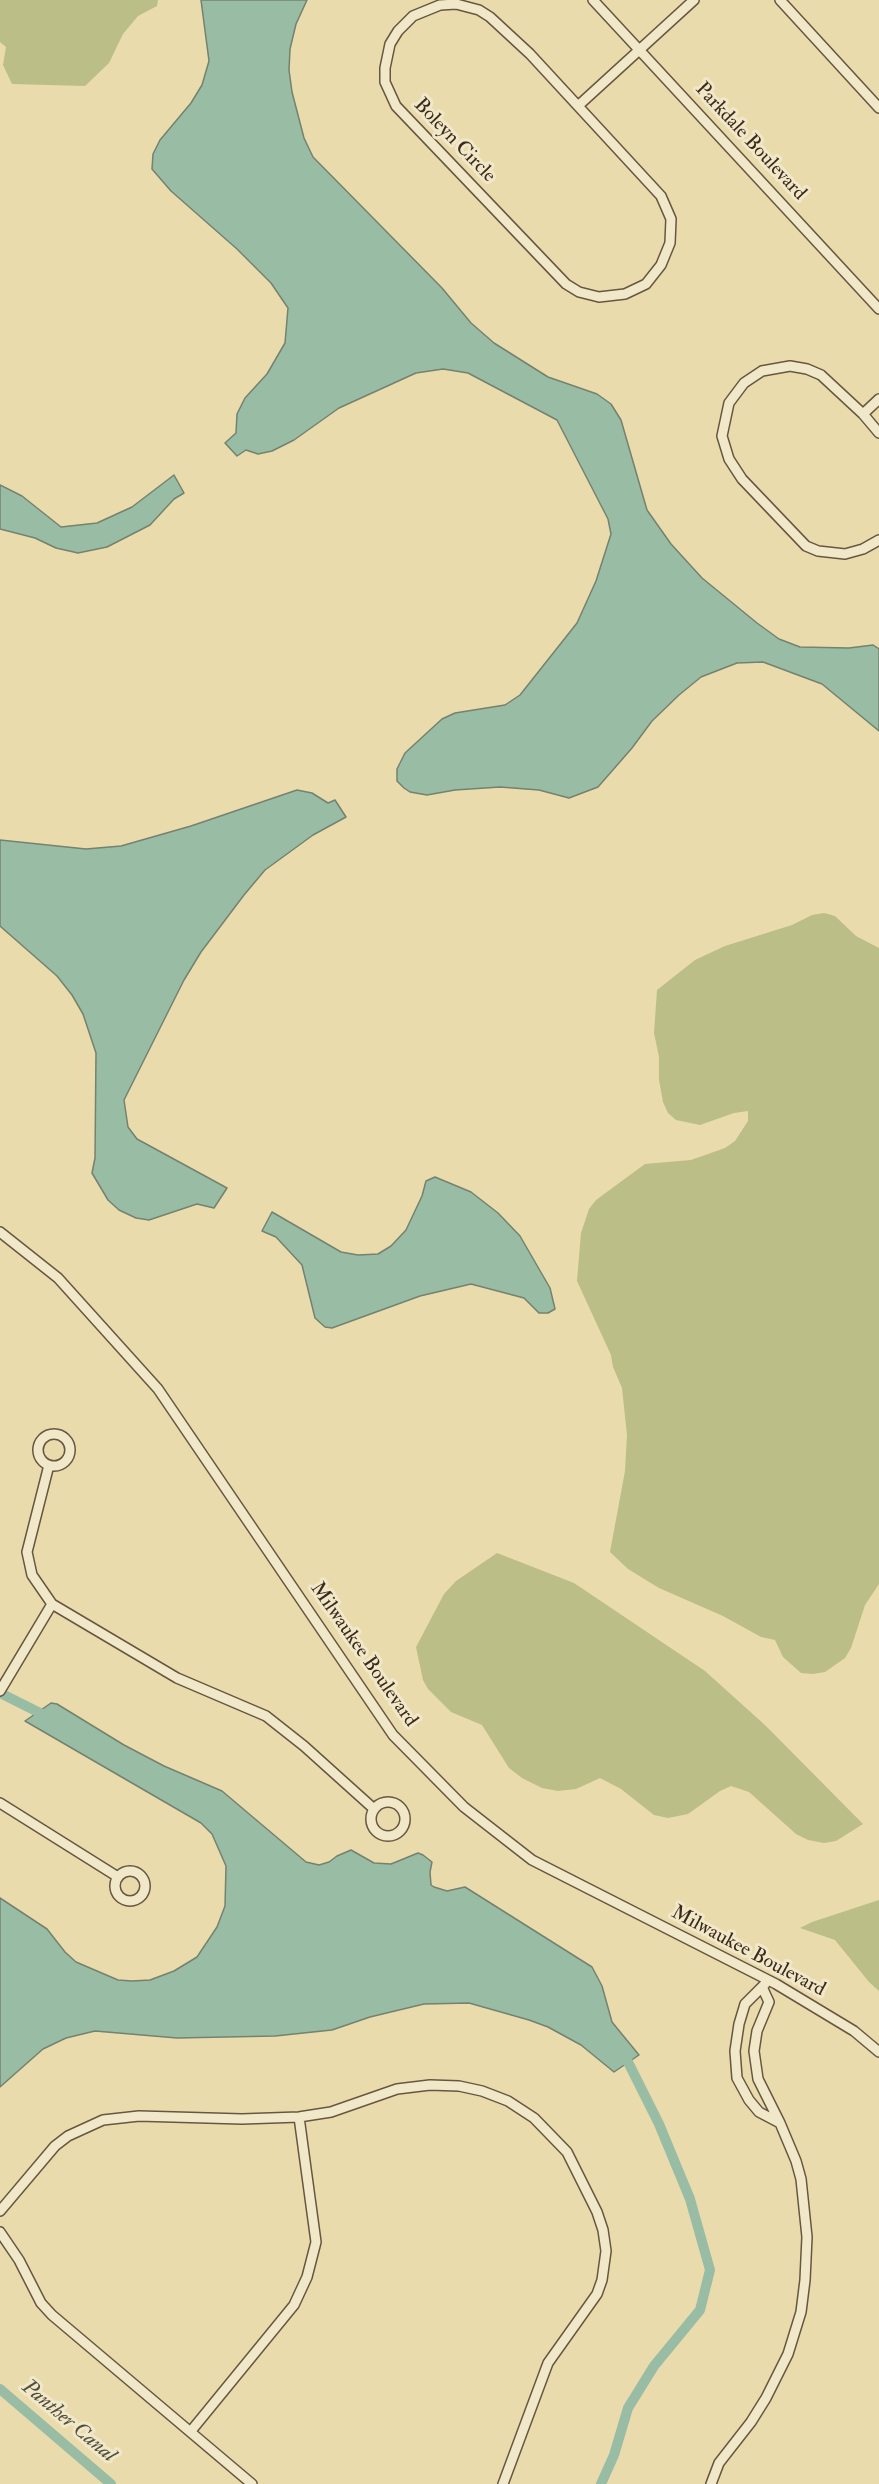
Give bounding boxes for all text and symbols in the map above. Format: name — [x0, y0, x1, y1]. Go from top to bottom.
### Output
street label: Parkdale Boulevard — [689, 78, 811, 206]
street label: Boleyn Circle — [408, 94, 500, 188]
street label: Milwaukee Boulevard — [304, 1578, 422, 1732]
street label: Milwaukee Boulevard — [667, 1901, 829, 2003]
water label: Panther Canal — [16, 2375, 120, 2469]

